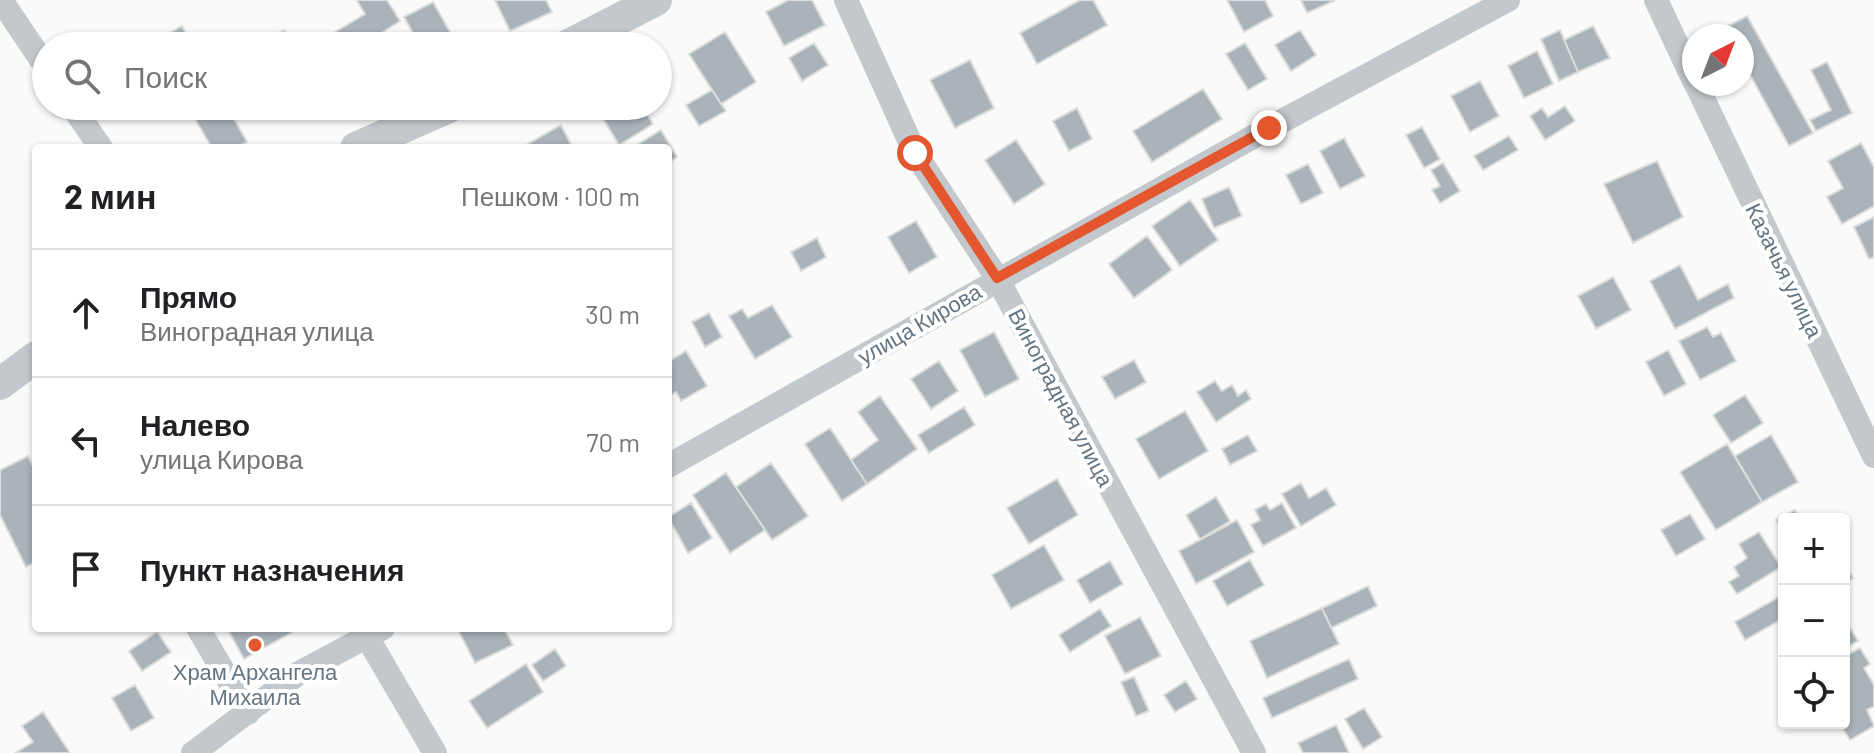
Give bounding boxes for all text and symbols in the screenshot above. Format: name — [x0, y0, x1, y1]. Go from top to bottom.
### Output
north arrow — [1682, 24, 1754, 96]
search box — [32, 32, 672, 120]
icon: search — [60, 54, 104, 98]
text: Поиск — [124, 58, 207, 94]
route end — [1251, 110, 1287, 146]
route start — [897, 135, 933, 171]
text: 2 мин — [64, 175, 156, 216]
text: Пешком · 100 m — [461, 180, 640, 211]
street label: Казачья улица — [1740, 199, 1829, 343]
street label: улица Кирова — [853, 277, 986, 370]
text: Прямо — [140, 278, 237, 314]
icon: ahead — [64, 291, 108, 335]
text: 30 m — [585, 298, 640, 329]
street label: Виноградная улица — [1003, 304, 1120, 492]
text: Виноградная улица — [140, 315, 374, 346]
text: Налево — [140, 406, 250, 442]
icon: left — [64, 419, 108, 463]
text: 70 m — [586, 426, 640, 457]
text: улица Кирова — [140, 443, 303, 474]
map controls — [1778, 513, 1850, 729]
button: + — [1778, 513, 1850, 585]
icon: arrive — [64, 547, 108, 591]
text: Пункт назначения — [140, 551, 404, 587]
button: − — [1778, 585, 1850, 657]
marker: Храм Архангела Михаила — [246, 636, 264, 654]
button: locate — [1778, 657, 1850, 729]
place label: Храм Архангела Михаила — [173, 658, 338, 709]

